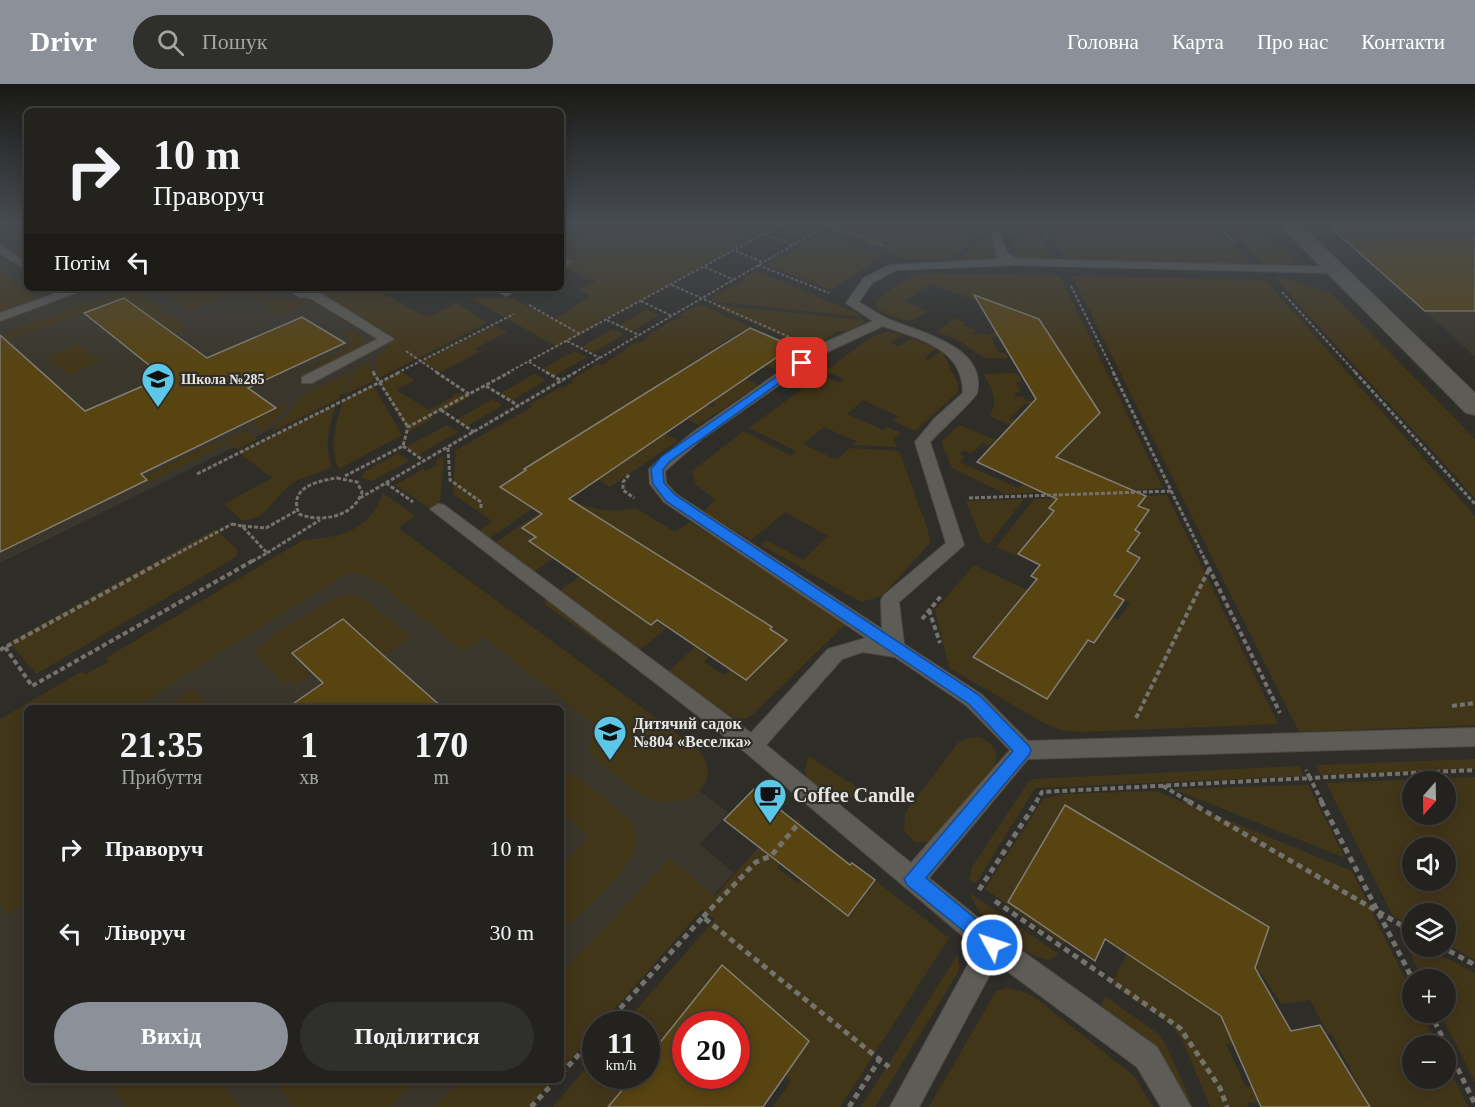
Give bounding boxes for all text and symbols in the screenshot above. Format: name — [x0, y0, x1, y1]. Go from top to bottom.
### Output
search box — [133, 15, 553, 69]
text: Drivr — [30, 26, 97, 57]
icon: search — [154, 26, 187, 59]
text: Пошук — [202, 29, 267, 54]
text: Головна — [1067, 30, 1139, 54]
text: Карта — [1172, 30, 1224, 54]
text: Про нас — [1257, 30, 1328, 54]
text: Контакти — [1361, 30, 1445, 54]
icon: right — [54, 132, 132, 210]
text: 10 m — [153, 132, 241, 178]
text: Праворуч — [153, 181, 264, 211]
icon: left — [122, 246, 155, 279]
text: Потім — [54, 250, 110, 275]
pin — [776, 337, 827, 388]
icon: arrive — [785, 346, 818, 379]
school or university icon: Школа №285 — [140, 361, 176, 408]
place label: Школа №285 — [181, 372, 265, 387]
school or university icon: Дитячий садок №804 «Веселка» — [592, 714, 628, 761]
place label: Дитячий садок №804 «Веселка» — [633, 715, 751, 750]
text: 21:35 — [120, 725, 204, 765]
text: 1 — [300, 725, 318, 765]
text: 170 — [414, 725, 468, 765]
text: Прибуття — [121, 766, 202, 788]
text: хв — [299, 766, 319, 788]
text: m — [434, 766, 449, 788]
north arrow — [1402, 771, 1456, 825]
map controls — [1402, 771, 1456, 1089]
cafe icon: Coffee Candle — [752, 777, 788, 824]
place label: Coffee Candle — [793, 784, 915, 806]
icon: right — [54, 833, 87, 866]
text: Праворуч — [105, 836, 203, 861]
text: 10 m — [489, 836, 534, 861]
button: sound — [1402, 837, 1456, 891]
button: layers — [1402, 903, 1456, 957]
position arrow — [960, 913, 1024, 977]
icon: left — [54, 917, 87, 950]
text: Ліворуч — [105, 920, 186, 945]
text: 30 m — [489, 920, 534, 945]
button: + — [1402, 969, 1456, 1023]
button: Вихід — [54, 1002, 288, 1071]
button: Поділитися — [300, 1002, 534, 1071]
speed limit sign: 20 — [672, 1011, 750, 1089]
text: 11 — [607, 1026, 635, 1059]
button: − — [1402, 1035, 1456, 1089]
text: km/h — [606, 1057, 636, 1073]

